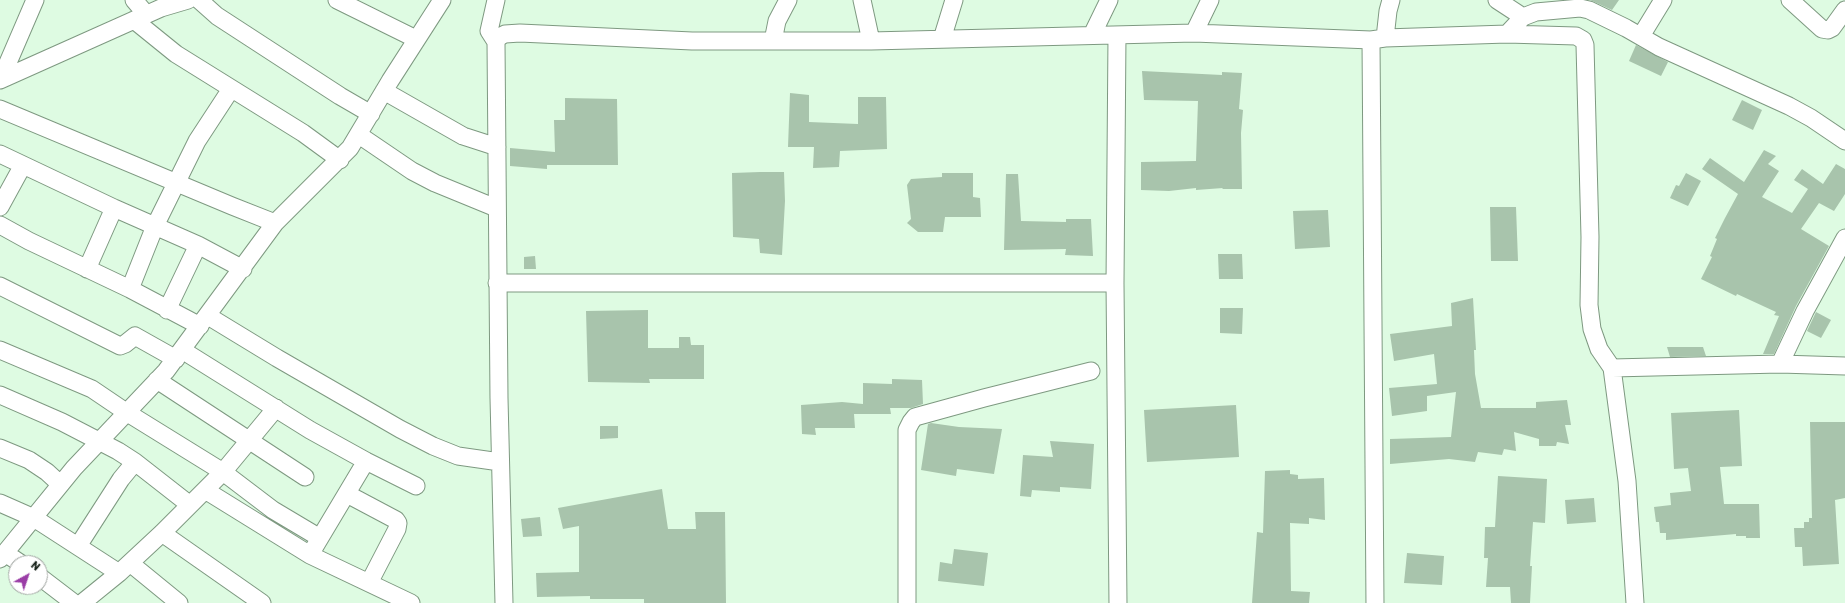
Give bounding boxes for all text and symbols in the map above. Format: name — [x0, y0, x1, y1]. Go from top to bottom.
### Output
north arrow — [8, 555, 48, 595]
text: N — [28, 559, 43, 574]

